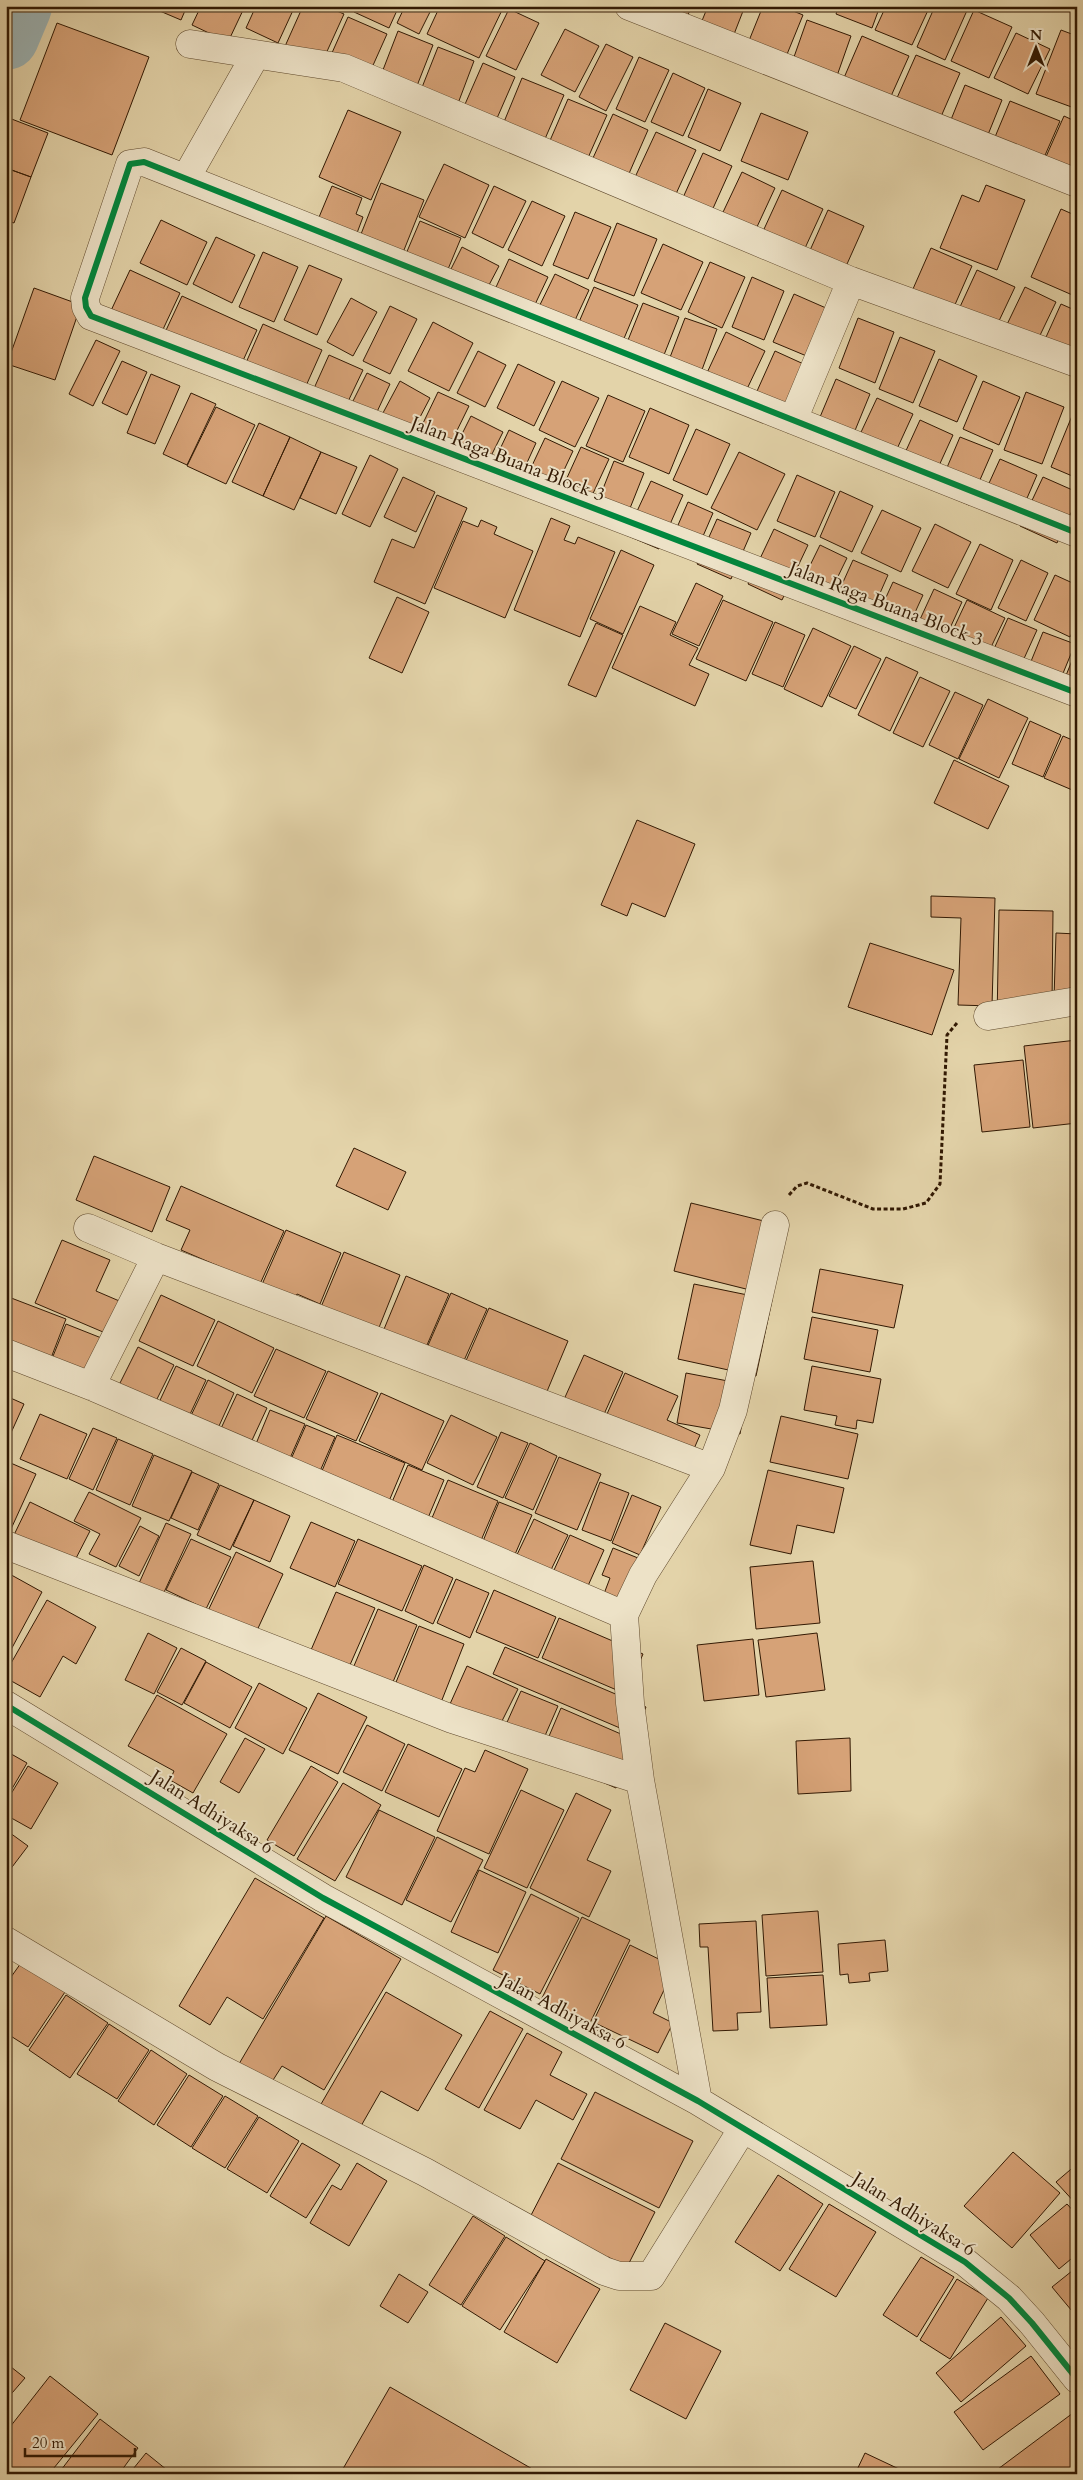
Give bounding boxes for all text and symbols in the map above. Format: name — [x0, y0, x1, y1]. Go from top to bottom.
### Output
north arrow — [1010, 22, 1060, 72]
text: N — [1030, 26, 1042, 45]
street label: Jalan Raga Buana Block 3 — [404, 409, 609, 508]
street label: Jalan Raga Buana Block 3 — [782, 554, 987, 653]
street label: Jalan Adhiyaksa 6 — [143, 1762, 279, 1860]
street label: Jalan Adhiyaksa 6 — [492, 1965, 631, 2056]
street label: Jalan Adhiyaksa 6 — [845, 2164, 981, 2262]
scale bar — [25, 2425, 135, 2457]
text: 20 m — [32, 2433, 64, 2453]

